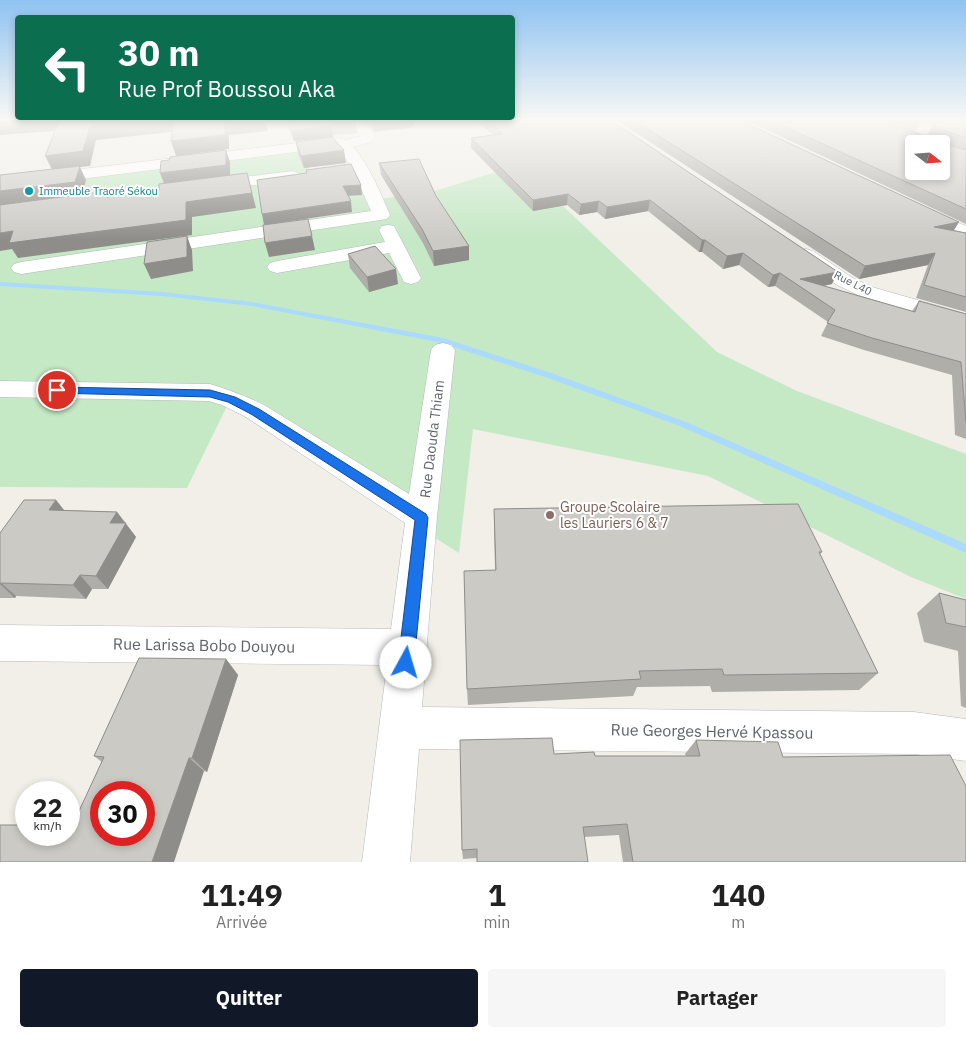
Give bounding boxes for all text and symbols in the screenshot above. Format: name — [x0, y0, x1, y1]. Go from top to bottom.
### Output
text: 30 m — [118, 30, 200, 76]
icon: left — [35, 35, 100, 100]
text: Rue Prof Boussou Aka — [118, 74, 335, 103]
north arrow — [905, 135, 950, 180]
map controls — [905, 135, 950, 180]
place label: Immeuble Traoré Sékou — [39, 184, 158, 198]
marker: Immeuble Traoré Sékou — [23, 185, 35, 197]
street label: Rue L40 — [832, 268, 874, 298]
pin — [36, 369, 78, 411]
icon: arrive — [43, 376, 71, 404]
street label: Rue Daouda Thiam — [416, 379, 448, 499]
place label: Groupe Scolaire les Lauriers 6 & 7 — [560, 498, 669, 532]
marker: Groupe Scolaire les Lauriers 6 & 7 — [544, 509, 556, 521]
street label: Rue Larissa Bobo Douyou — [113, 633, 295, 657]
position arrow — [379, 636, 431, 688]
street label: Rue Georges Hervé Kpassou — [610, 719, 814, 743]
speed limit sign: 30 — [90, 781, 155, 846]
text: 22 — [32, 791, 63, 824]
text: km/h — [33, 818, 62, 833]
text: 11:49 — [201, 875, 283, 914]
text: 1 — [488, 875, 506, 914]
text: 140 — [711, 875, 765, 914]
text: Arrivée — [216, 912, 267, 932]
text: min — [483, 912, 510, 932]
text: m — [731, 912, 745, 932]
button: Quitter — [20, 969, 478, 1027]
button: Partager — [488, 969, 946, 1027]

